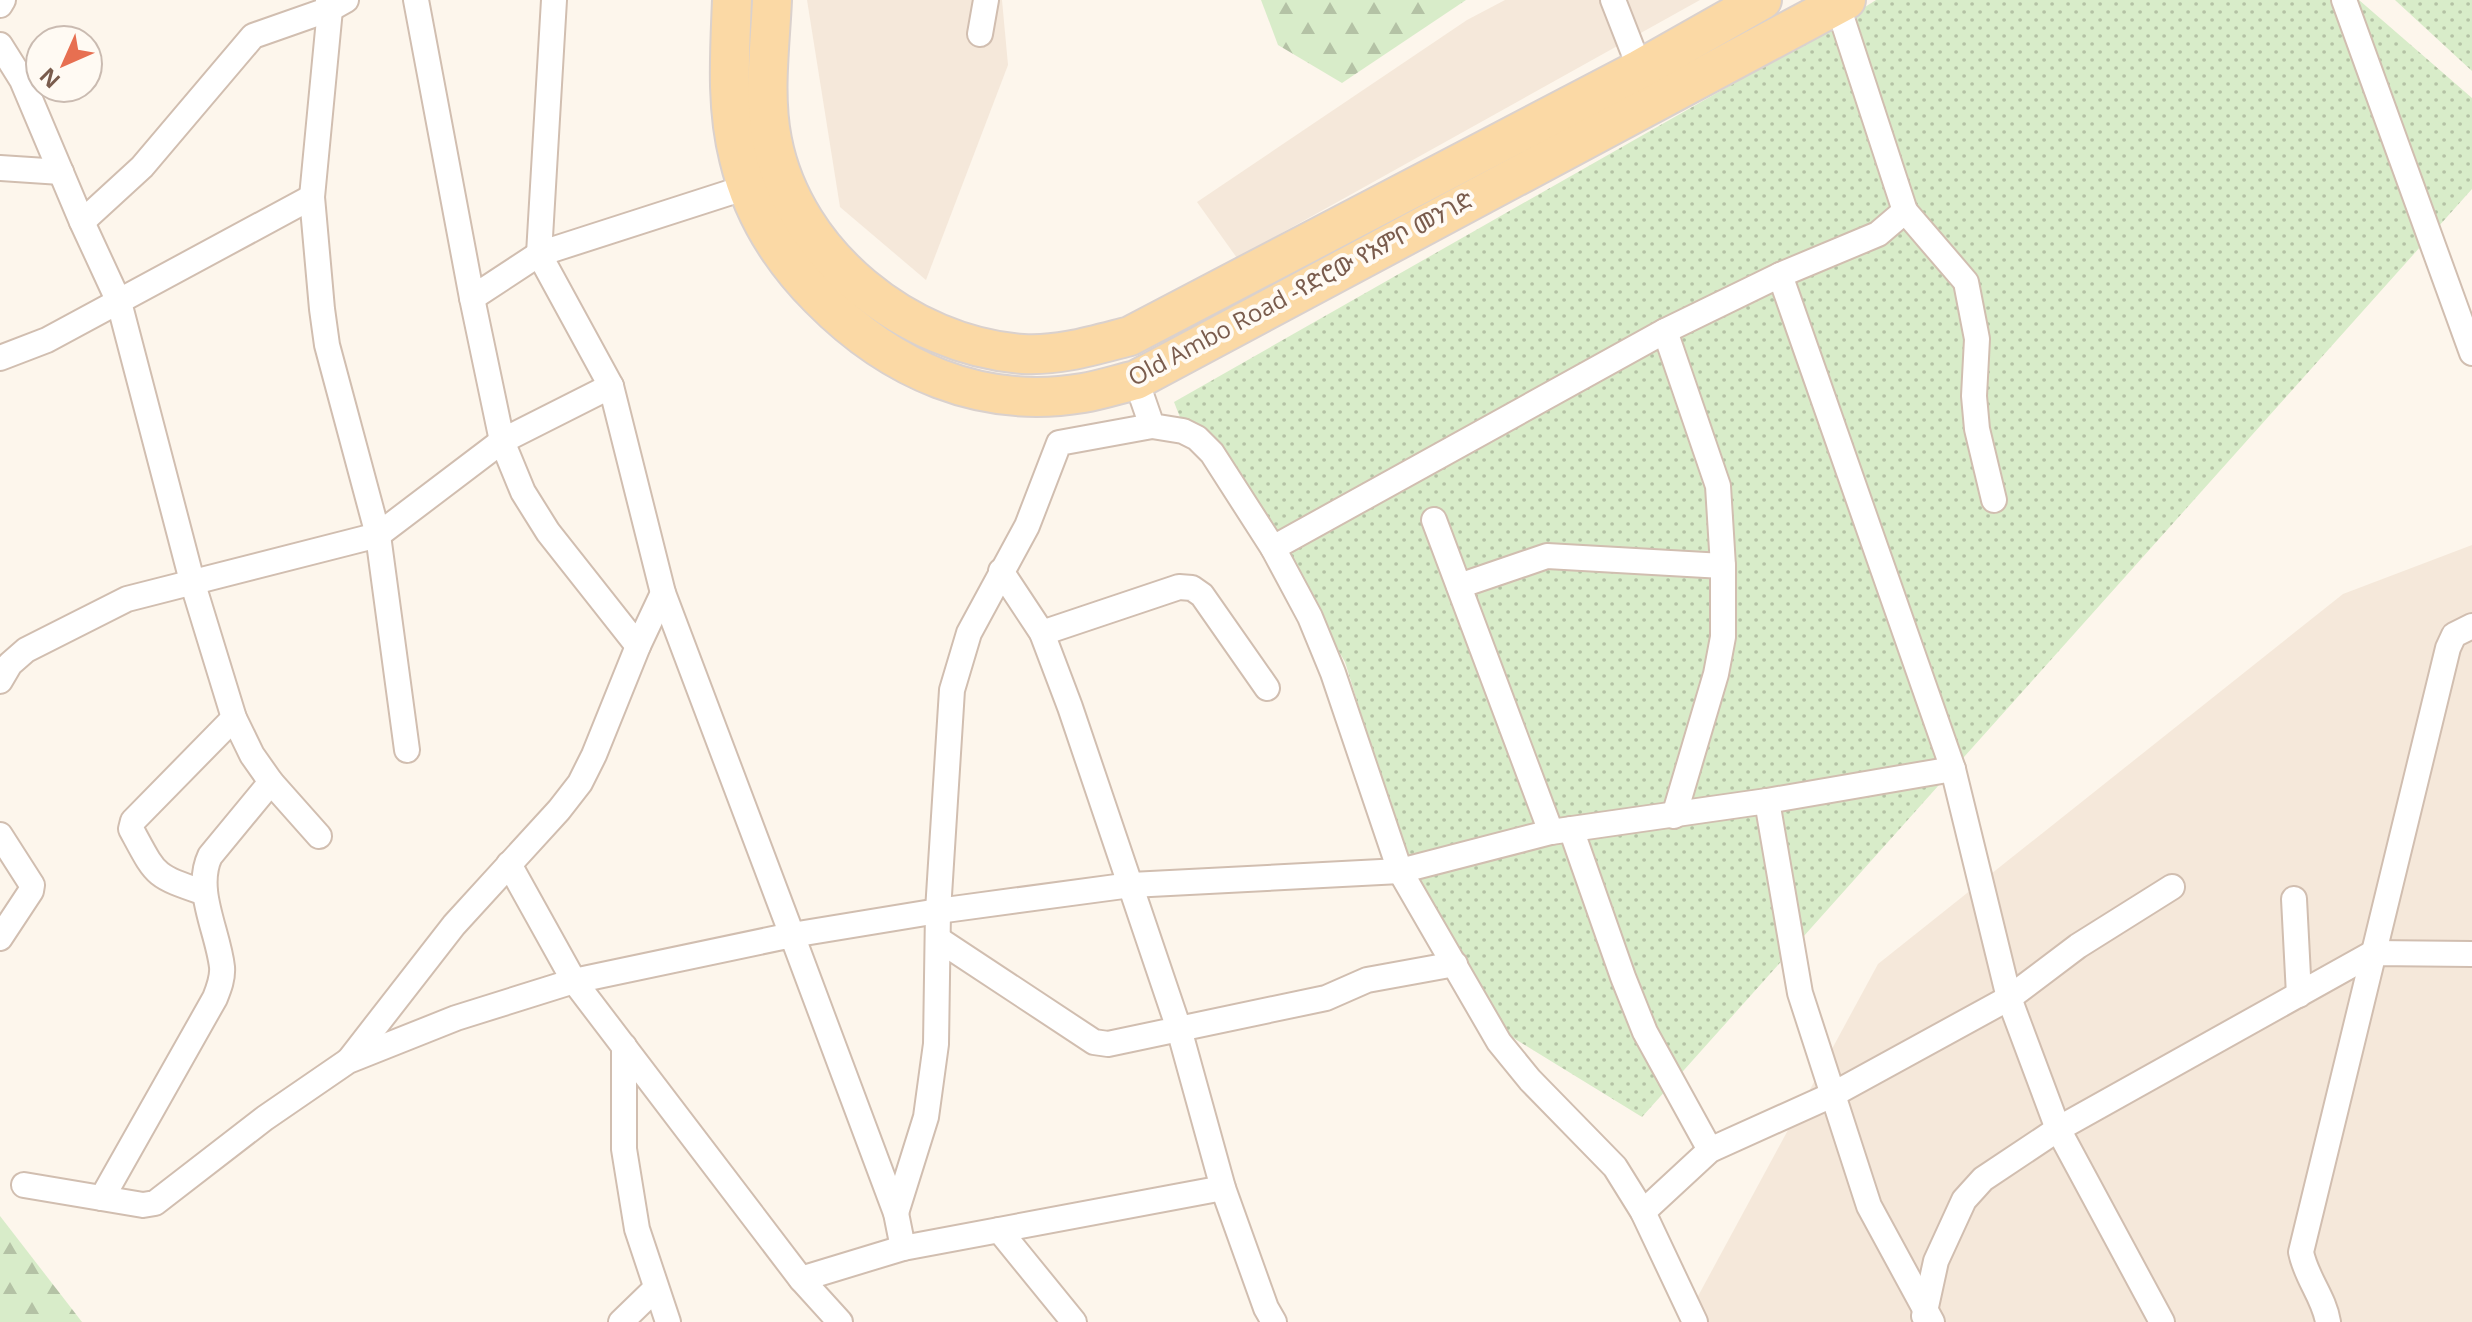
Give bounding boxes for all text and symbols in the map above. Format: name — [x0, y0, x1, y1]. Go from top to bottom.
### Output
north arrow — [24, 24, 104, 104]
text: N — [32, 62, 66, 96]
street label: Old Ambo Road -የድሮው የአምቦ መንገድ — [1122, 182, 1479, 393]

